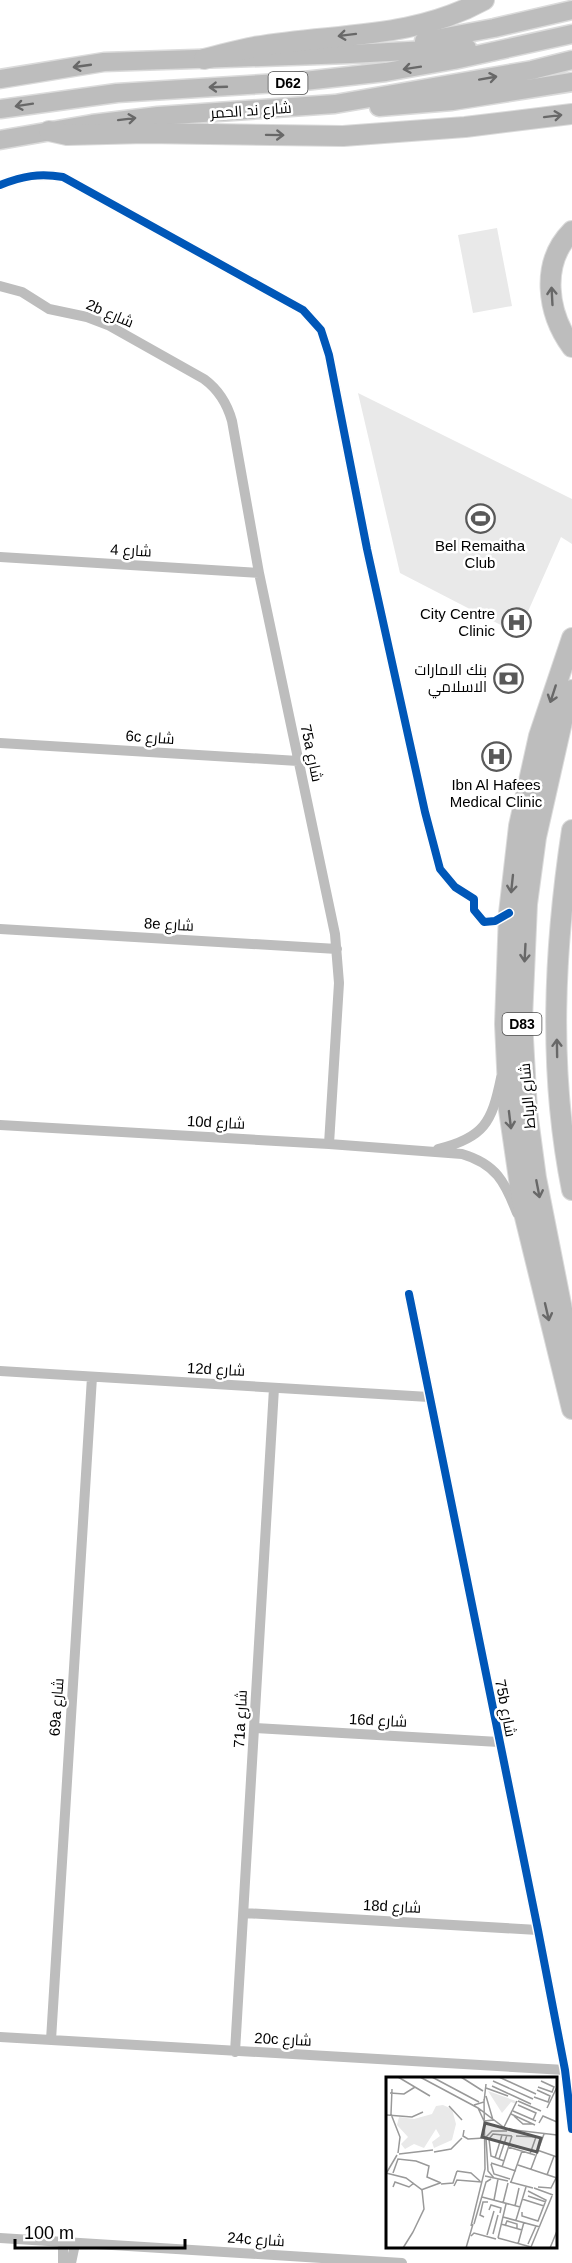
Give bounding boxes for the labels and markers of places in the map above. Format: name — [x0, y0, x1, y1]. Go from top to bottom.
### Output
sports icon: Bel Remaitha Club — [464, 502, 496, 534]
place label: Bel Remaitha Club — [435, 537, 526, 571]
place label: City Centre Clinic — [420, 605, 495, 639]
hospital icon: City Centre Clinic — [500, 606, 532, 638]
place label: بنك الامارات الاسلامي — [415, 661, 487, 699]
bank icon: بنك الامارات الاسلامي — [492, 662, 524, 694]
hospital icon: Ibn Al Hafees Medical Clinic — [480, 741, 512, 773]
place label: Ibn Al Hafees Medical Clinic — [450, 776, 543, 810]

